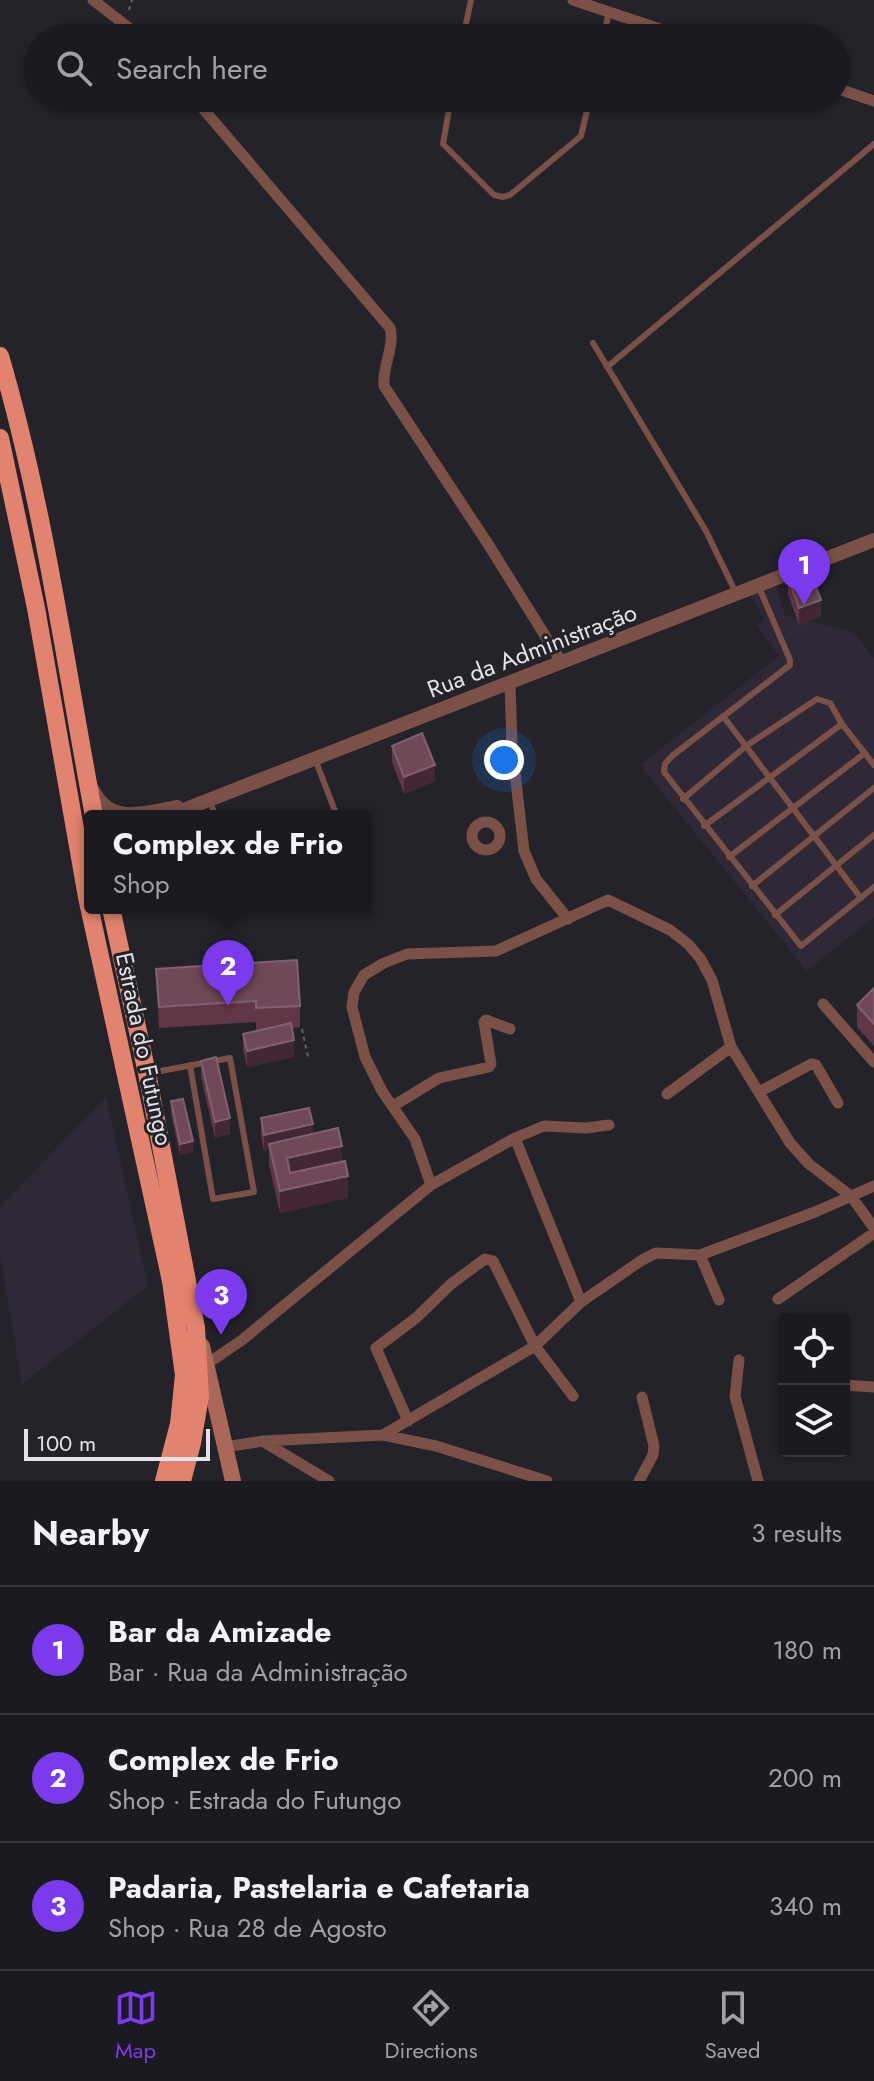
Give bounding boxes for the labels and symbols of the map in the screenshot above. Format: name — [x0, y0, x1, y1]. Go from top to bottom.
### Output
pin: 1 — [778, 539, 830, 605]
street label: Rua da Administração — [422, 594, 642, 707]
your location — [484, 740, 524, 780]
pin: 2 — [202, 940, 254, 1006]
street label: Estrada do Futungo — [107, 949, 182, 1149]
pin: 3 — [195, 1269, 247, 1335]
scale bar — [24, 1425, 210, 1461]

